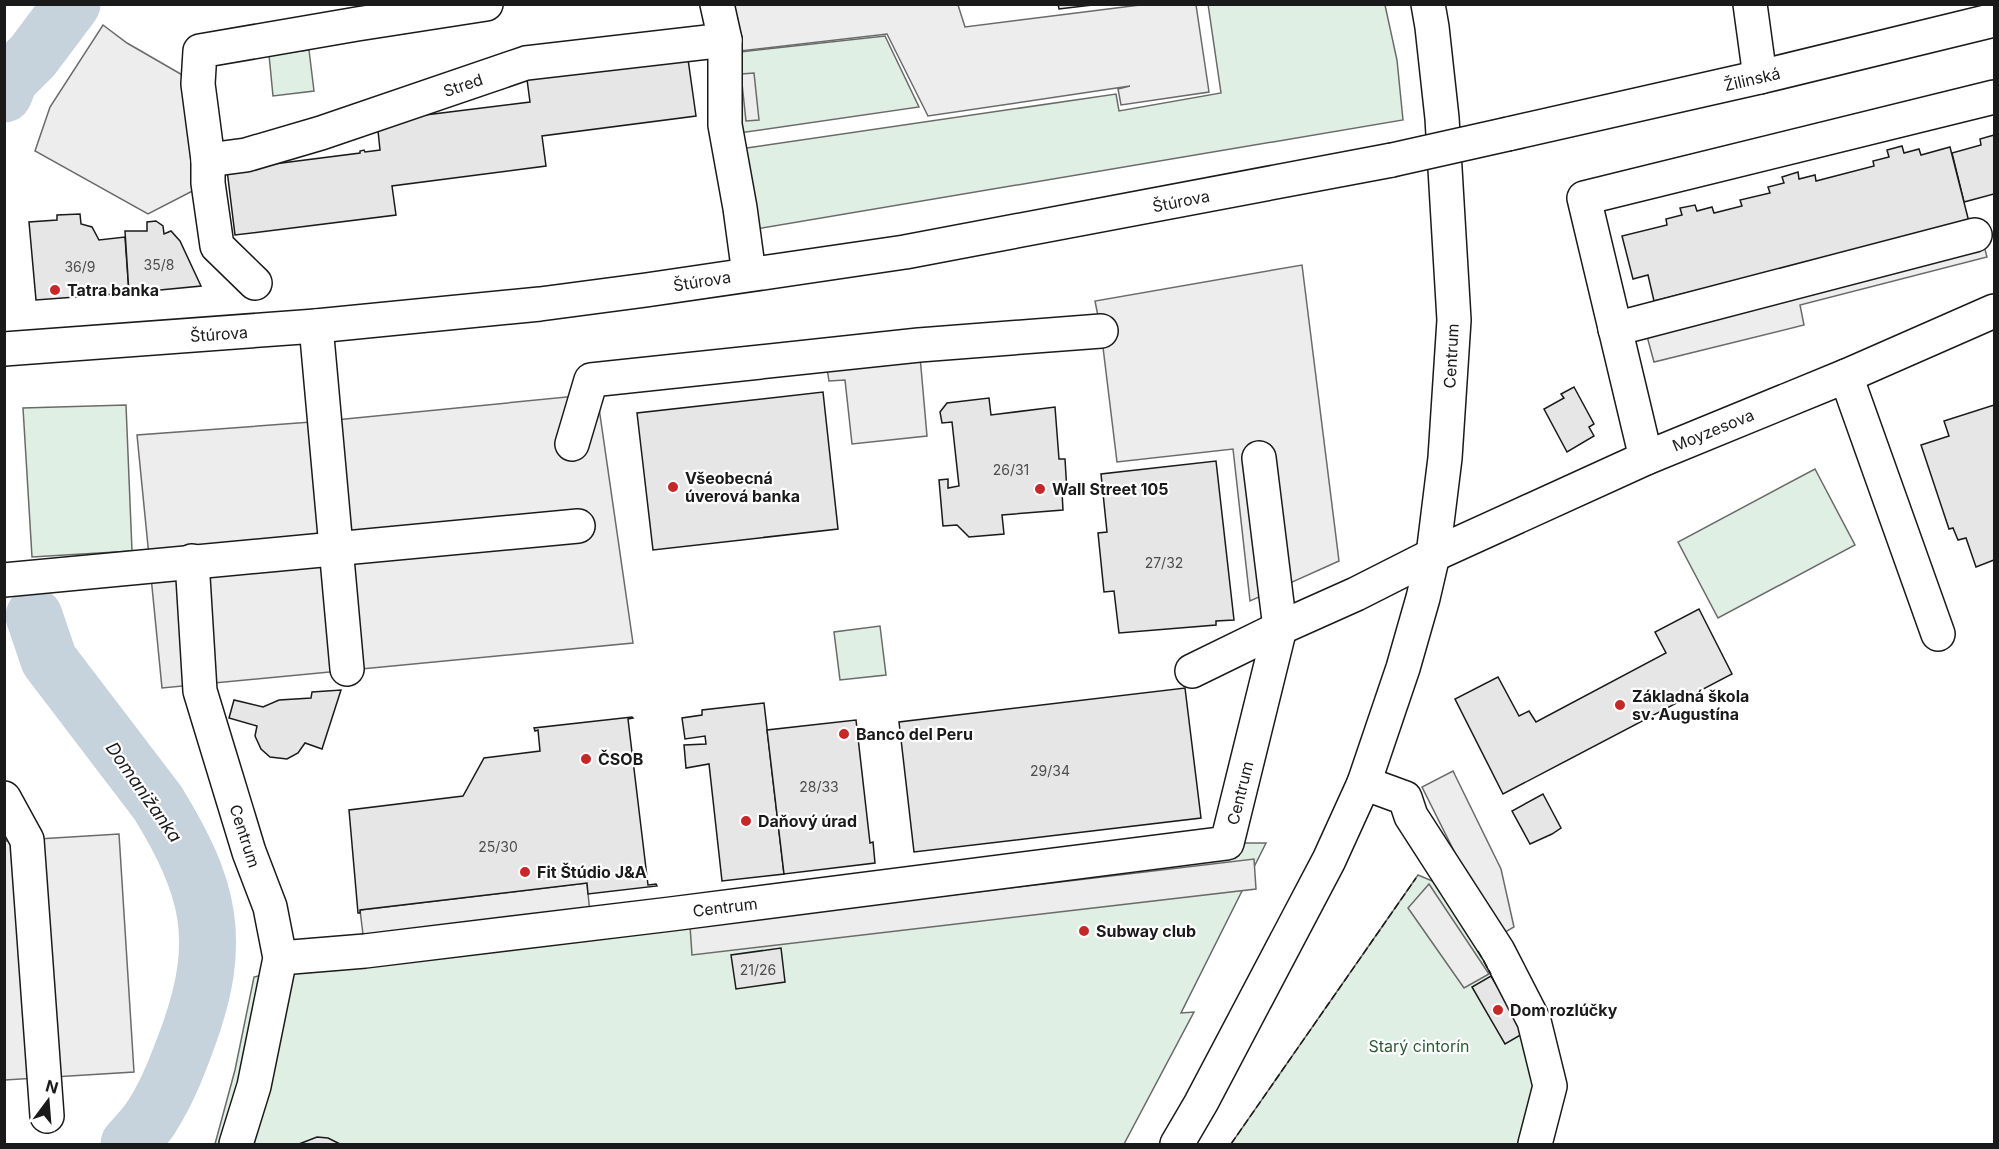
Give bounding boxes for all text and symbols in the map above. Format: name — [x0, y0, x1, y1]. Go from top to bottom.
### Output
street label: Žilinská — [1722, 63, 1782, 95]
street label: Stred — [441, 69, 485, 101]
street label: Štúrova — [1151, 186, 1211, 216]
house number: 35/8 — [144, 256, 174, 273]
house number: 36/9 — [64, 258, 96, 275]
street label: Štúrova — [672, 267, 732, 295]
place label: Tatra banka — [67, 280, 159, 300]
marker: Tatra banka — [48, 283, 62, 297]
street label: Štúrova — [189, 322, 249, 346]
street label: Centrum — [1439, 323, 1463, 389]
street label: Moyzesova — [1669, 405, 1757, 455]
house number: 26/31 — [993, 461, 1029, 478]
place label: Všeobecná úverová banka — [685, 468, 800, 506]
place label: Wall Street 105 — [1052, 479, 1169, 499]
marker: Všeobecná úverová banka — [666, 480, 680, 494]
marker: Wall Street 105 — [1033, 482, 1047, 496]
house number: 27/32 — [1145, 554, 1183, 571]
place label: Základná škola sv. Augustína — [1632, 686, 1749, 724]
marker: Základná škola sv. Augustína — [1613, 698, 1627, 712]
place label: Banco del Peru — [856, 724, 973, 744]
marker: Banco del Peru — [837, 727, 851, 741]
water label: Domanižanka — [102, 738, 186, 846]
place label: ČSOB — [598, 749, 643, 769]
marker: ČSOB — [579, 752, 593, 766]
street label: Centrum — [1222, 759, 1258, 827]
house number: 29/34 — [1030, 762, 1070, 779]
house number: 28/33 — [799, 778, 839, 795]
street label: Centrum — [225, 802, 265, 870]
place label: Daňový úrad — [758, 811, 857, 831]
marker: Daňový úrad — [739, 814, 753, 828]
house number: 25/30 — [478, 838, 518, 855]
place label: Fit Štúdio J&A — [537, 862, 647, 882]
marker: Fit Štúdio J&A — [518, 865, 532, 879]
street label: Centrum — [691, 893, 759, 921]
place label: Subway club — [1096, 921, 1196, 941]
marker: Subway club — [1077, 924, 1091, 938]
house number: 21/26 — [740, 961, 776, 978]
place label: Dom rozlúčky — [1510, 1000, 1618, 1020]
marker: Dom rozlúčky — [1491, 1003, 1505, 1017]
park label: Starý cintorín — [1368, 1036, 1470, 1056]
north arrow — [18, 1071, 78, 1131]
text: N — [44, 1075, 61, 1098]

